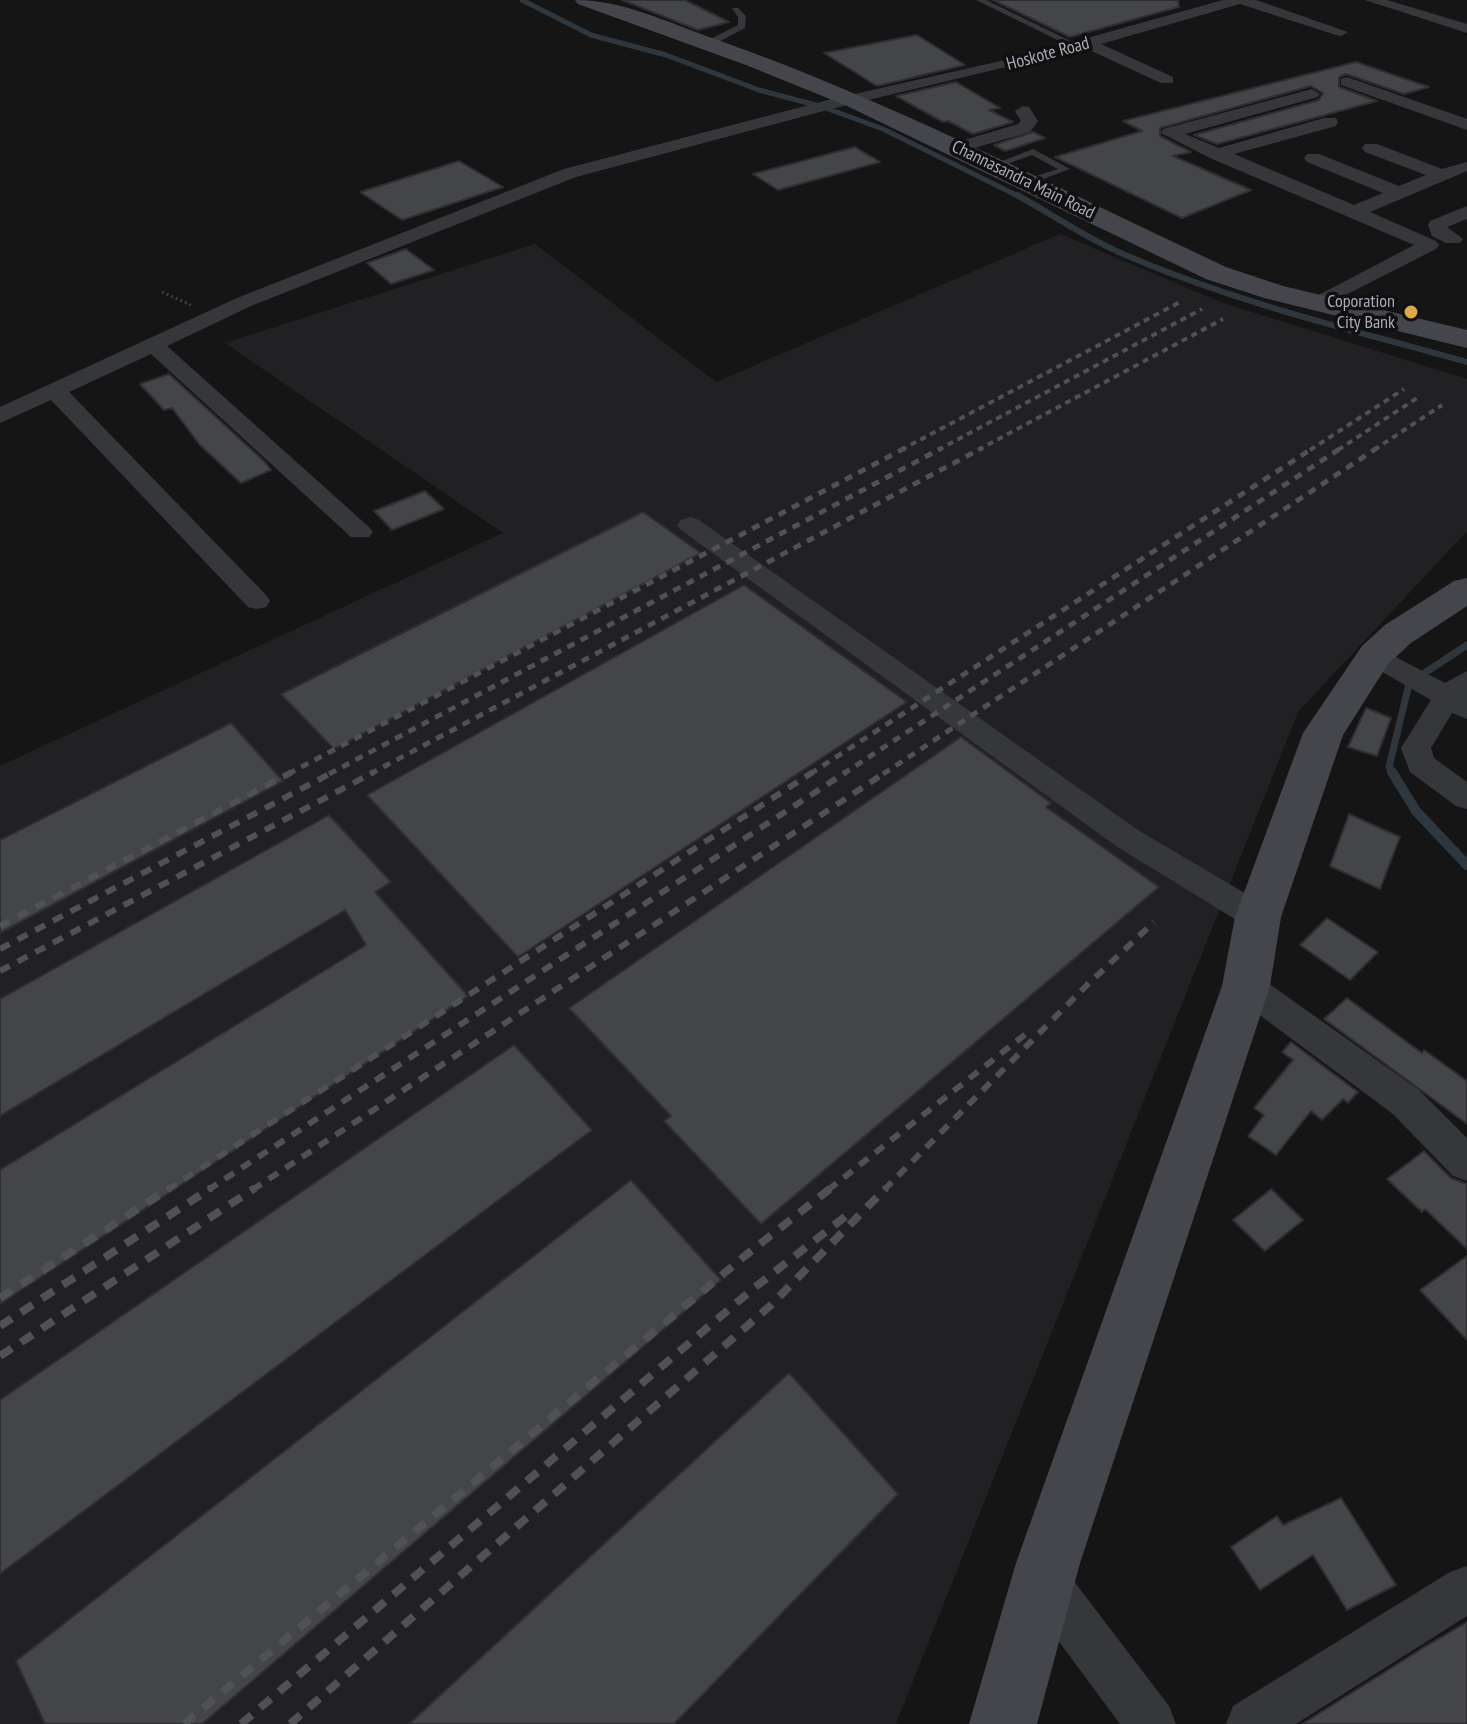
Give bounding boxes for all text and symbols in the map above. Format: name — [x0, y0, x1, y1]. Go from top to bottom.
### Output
street label: Hoskote Road — [1004, 33, 1092, 75]
street label: Channasandra Main Road — [948, 136, 1098, 224]
place label: Coporation City Bank — [1327, 291, 1395, 334]
marker: Coporation City Bank — [1402, 303, 1420, 321]

